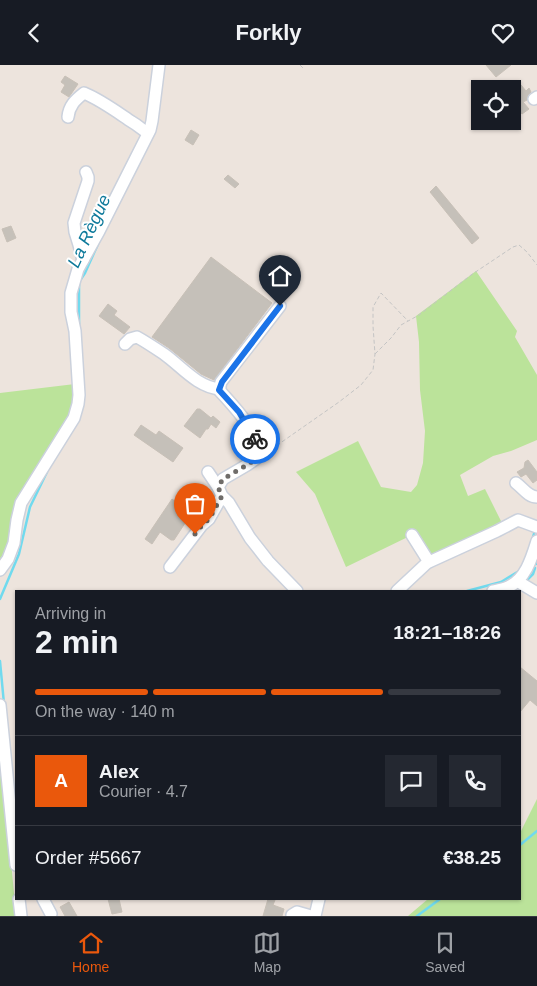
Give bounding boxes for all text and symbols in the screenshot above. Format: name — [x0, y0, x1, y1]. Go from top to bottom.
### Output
icon: back — [20, 19, 48, 47]
icon: heart — [489, 19, 517, 47]
text: Forkly — [235, 20, 302, 45]
map controls — [471, 80, 521, 130]
button: locate — [471, 80, 521, 130]
water label: La Règue — [63, 191, 115, 271]
pin — [259, 255, 301, 306]
icon: home — [266, 262, 294, 290]
courier — [230, 414, 280, 464]
icon: bike — [241, 425, 269, 453]
pin — [174, 483, 216, 534]
icon: bag — [181, 490, 209, 518]
text: Arriving in — [35, 605, 106, 622]
text: 18:21–18:26 — [393, 622, 501, 643]
text: 2 min — [35, 624, 119, 660]
text: On the way · 140 m — [35, 703, 175, 720]
button: chat — [385, 755, 437, 807]
button: phone — [449, 755, 501, 807]
text: Alex — [99, 761, 139, 782]
text: A — [54, 770, 68, 791]
text: Courier · 4.7 — [99, 783, 188, 800]
text: Order #5667 — [35, 847, 142, 868]
text: €38.25 — [443, 847, 501, 868]
tab: Home — [72, 929, 109, 975]
tab: Map — [253, 929, 281, 975]
tab: Saved — [425, 929, 465, 975]

